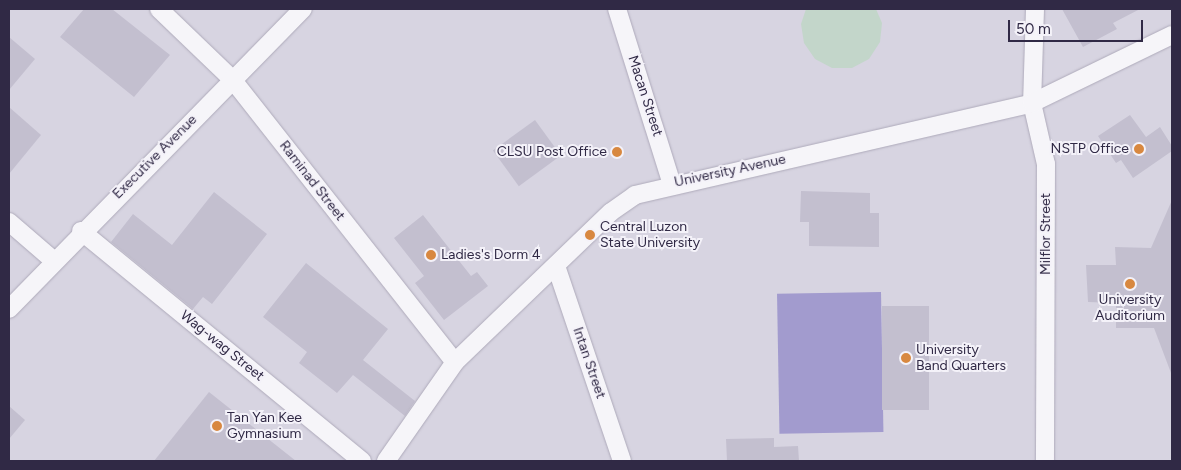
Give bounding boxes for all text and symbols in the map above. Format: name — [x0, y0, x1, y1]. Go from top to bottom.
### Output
scale bar — [1011, 10, 1146, 42]
text: 50 m — [1016, 20, 1051, 38]
street label: Macan Street — [624, 53, 666, 139]
street label: Executive Avenue — [109, 111, 201, 203]
street label: Raminad Street — [276, 138, 348, 224]
place label: NSTP Office — [1051, 141, 1129, 157]
marker: NSTP Office — [1133, 143, 1145, 155]
place label: CLSU Post Office — [497, 144, 607, 160]
marker: CLSU Post Office — [611, 146, 623, 158]
street label: University Avenue — [673, 151, 787, 191]
street label: Milflor Street — [1038, 193, 1054, 275]
place label: Central Luzon State University — [600, 219, 700, 252]
marker: Central Luzon State University — [584, 229, 596, 241]
place label: Ladies's Dorm 4 — [441, 247, 540, 263]
marker: Ladies's Dorm 4 — [425, 249, 437, 261]
marker: University Auditorium — [1124, 278, 1136, 290]
place label: University Auditorium — [1095, 292, 1165, 324]
street label: Wag-wag Street — [177, 307, 267, 385]
street label: Intan Street — [569, 325, 609, 401]
place label: University Band Quarters — [916, 342, 1006, 374]
marker: University Band Quarters — [900, 352, 912, 364]
place label: Tan Yan Kee Gymnasium — [227, 410, 302, 442]
marker: Tan Yan Kee Gymnasium — [211, 420, 223, 432]

